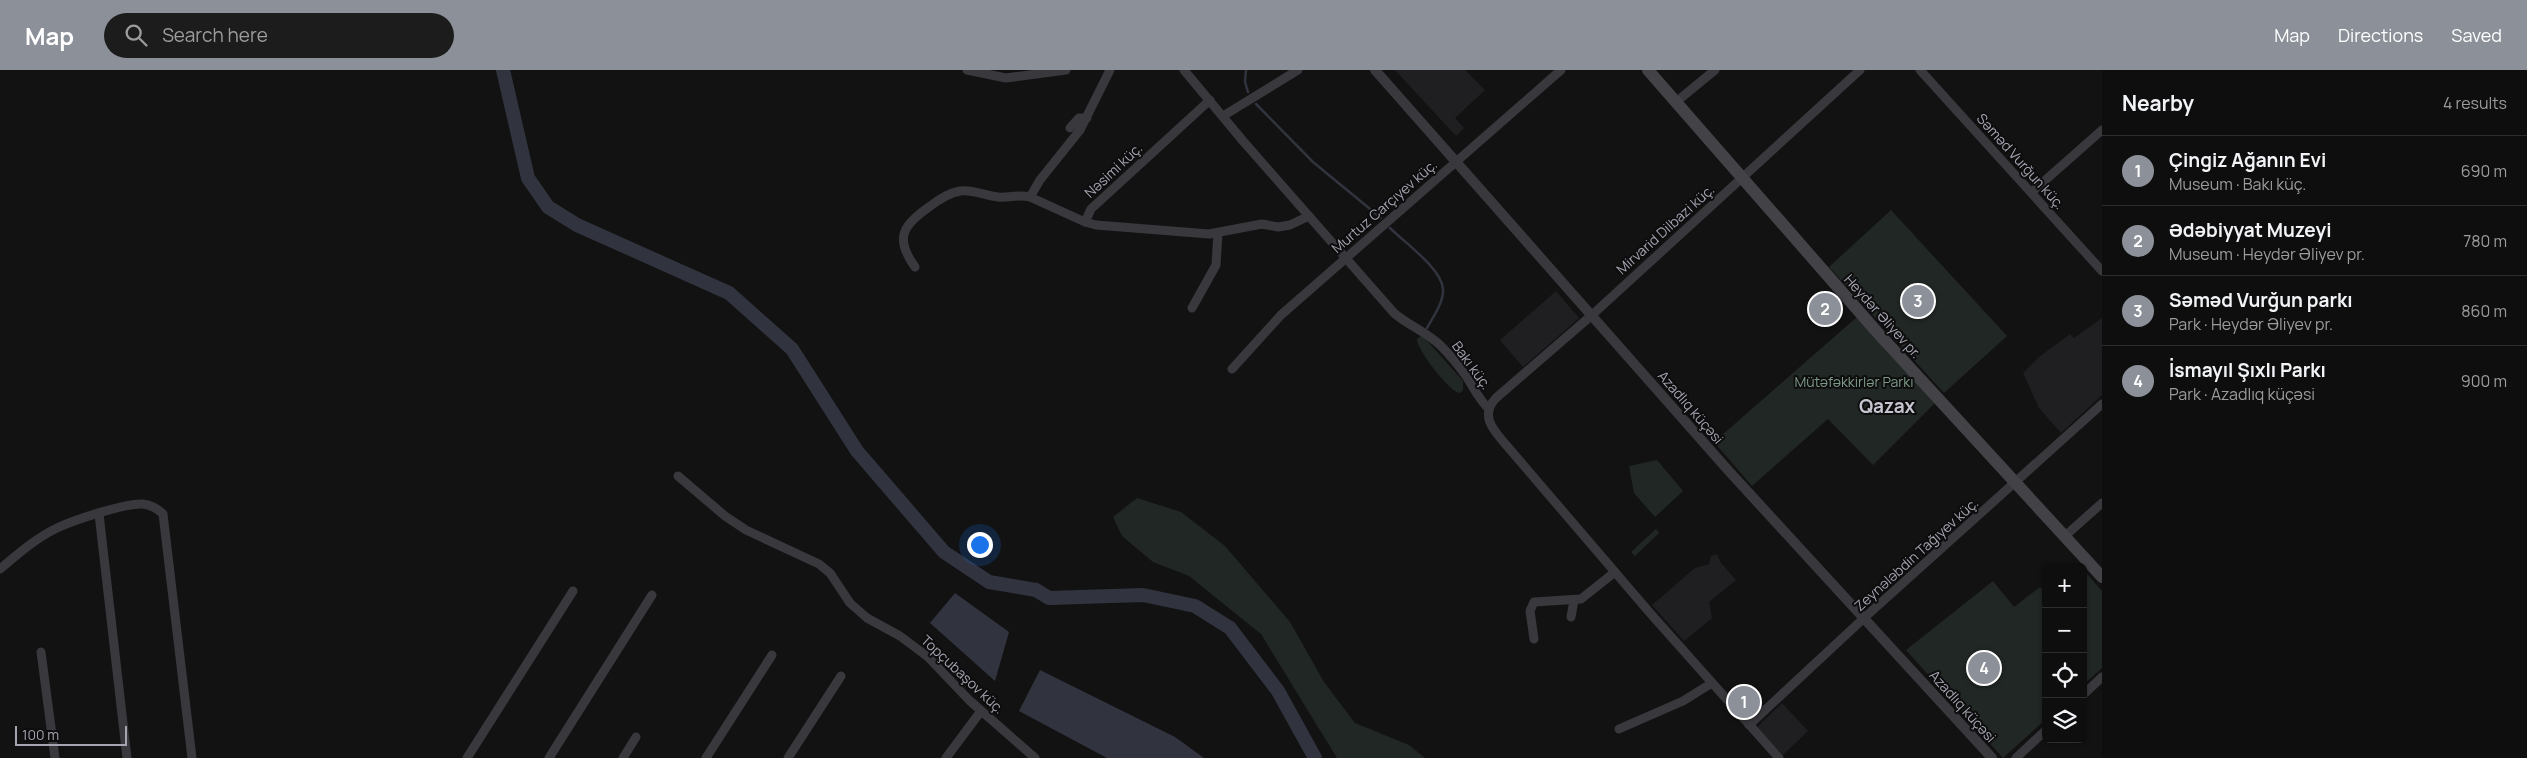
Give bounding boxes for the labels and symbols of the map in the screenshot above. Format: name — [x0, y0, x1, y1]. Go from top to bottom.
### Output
street label: Səməd Vurğun küç. — [1973, 109, 2069, 213]
street label: Nəsimi küç. — [1080, 138, 1146, 202]
street label: Murtuz Carçıyev küç. — [1327, 155, 1441, 257]
street label: Mirvarid Dilbazi küç. — [1612, 180, 1718, 278]
street label: Heydər Əliyev pr. — [1840, 270, 1926, 362]
pin: 3 — [1902, 282, 1934, 320]
pin: 2 — [1809, 290, 1841, 328]
street label: Bakı küç. — [1448, 337, 1496, 393]
street label: Azadlıq küçəsi — [1654, 366, 1728, 448]
park label: Mütəfəkkirlər Parkı — [1794, 372, 1914, 391]
district label: Qazax — [1859, 393, 1916, 419]
street label: Zeynələbdin Tağıyev küç. — [1850, 493, 1982, 615]
your location — [967, 532, 993, 558]
street label: Topçubaşov küç. — [917, 630, 1009, 718]
pin: 4 — [1968, 649, 2000, 687]
street label: Azadlıq küçəsi — [1925, 666, 2001, 746]
pin: 1 — [1728, 683, 1760, 721]
scale bar — [15, 723, 128, 746]

